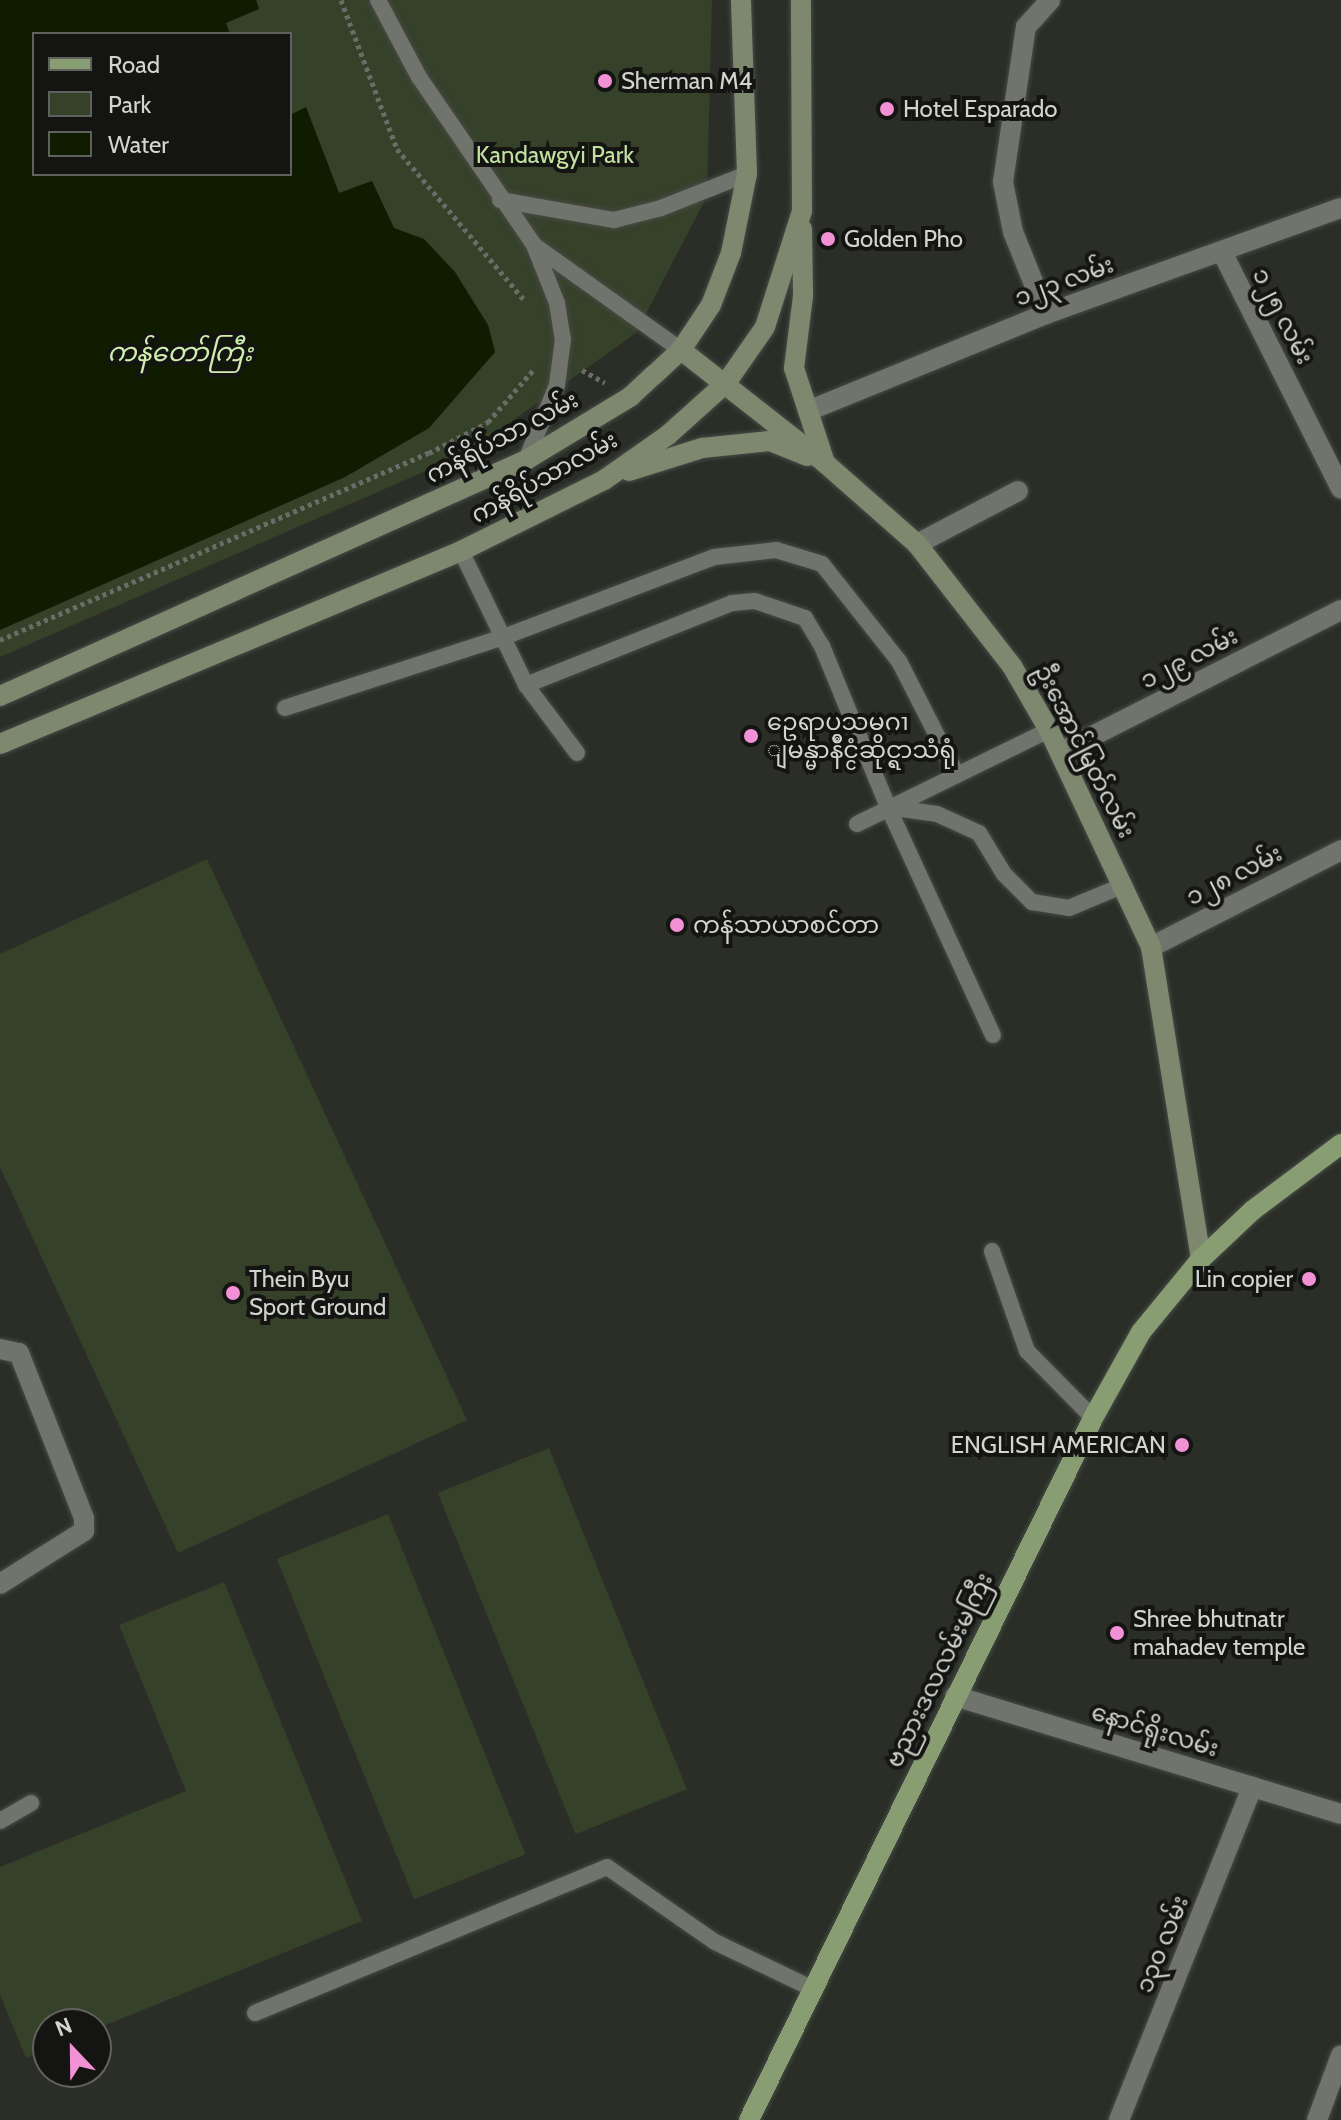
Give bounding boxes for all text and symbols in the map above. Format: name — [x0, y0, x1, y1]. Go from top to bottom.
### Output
legend — [32, 32, 292, 176]
text: Road — [108, 50, 160, 79]
place label: Sherman M4 — [621, 67, 752, 95]
marker: Sherman M4 — [596, 72, 614, 90]
text: Park — [108, 90, 151, 119]
place label: Hotel Esparado — [903, 95, 1057, 123]
marker: Hotel Esparado — [878, 100, 896, 118]
text: Water — [108, 130, 169, 159]
park label: Kandawgyi Park — [476, 141, 634, 169]
place label: Golden Pho — [844, 225, 963, 253]
marker: Golden Pho — [819, 230, 837, 248]
street label: ၁၂၃ လမ်း — [1011, 250, 1117, 312]
street label: ၁၂၅ လမ်း — [1246, 263, 1320, 369]
water label: ကန်တော်ကြီး — [107, 337, 253, 369]
street label: ကန်ရိပ်သာ လမ်း — [421, 385, 583, 489]
street label: ကန်ရိပ်သာလမ်း — [466, 425, 622, 529]
street label: ၁၂၉ လမ်း — [1136, 621, 1242, 695]
street label: ဦးအောင်မြတ်လမ်း — [1029, 659, 1141, 843]
place label: ဥေရာပသမဂၢ ျမန္မာနိဳင္ငံဆိုင္ရာသံရုံ — [767, 708, 956, 764]
marker: ဥေရာပသမဂၢ ျမန္မာနိဳင္ငံဆိုင္ရာသံရုံ — [742, 727, 760, 745]
street label: ၁၂၈ လမ်း — [1181, 839, 1287, 911]
place label: ကန်သာယာစင်တာ — [693, 911, 879, 939]
marker: ကန်သာယာစင်တာ — [668, 916, 686, 934]
place label: Thein Byu Sport Ground — [249, 1265, 386, 1321]
place label: Lin copier — [1195, 1265, 1293, 1293]
marker: Lin copier — [1300, 1270, 1318, 1288]
marker: Thein Byu Sport Ground — [224, 1284, 242, 1302]
place label: ENGLISH AMERICAN — [951, 1431, 1166, 1459]
marker: ENGLISH AMERICAN — [1173, 1436, 1191, 1454]
street label: ဗညားဒလလမ်းမကြီး — [879, 1568, 999, 1772]
place label: Shree bhutnatr mahadev temple — [1133, 1605, 1305, 1661]
marker: Shree bhutnatr mahadev temple — [1108, 1624, 1126, 1642]
street label: နောင်ရိုးလမ်း — [1088, 1697, 1222, 1763]
street label: ၁၃၀ လမ်း — [1129, 1891, 1195, 1997]
north arrow — [32, 2008, 112, 2088]
text: N — [51, 2012, 76, 2043]

